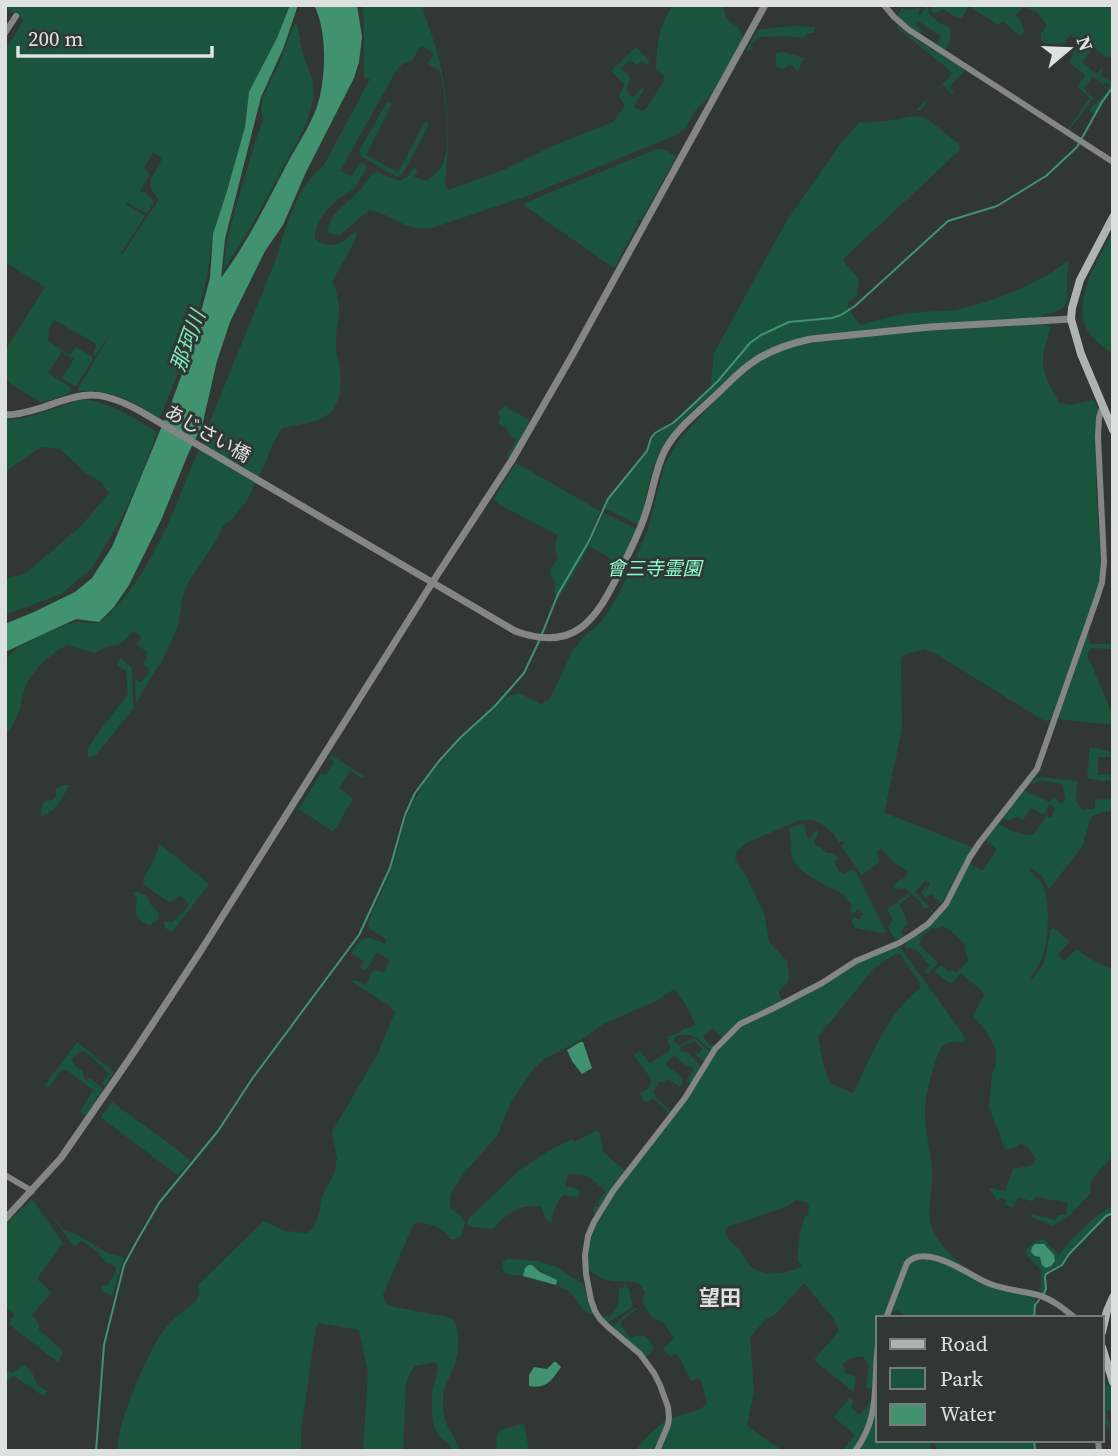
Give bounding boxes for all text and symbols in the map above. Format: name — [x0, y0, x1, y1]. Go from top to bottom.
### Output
scale bar — [18, 14, 212, 58]
north arrow — [1034, 14, 1104, 84]
text: 200 m — [28, 24, 83, 53]
text: N — [1071, 33, 1100, 54]
water label: 那珂川 — [163, 304, 213, 375]
street label: あじさい橋 — [160, 398, 256, 468]
park label: 會三寺霊園 — [606, 555, 704, 581]
district label: 望田 — [699, 1283, 741, 1312]
legend — [876, 1316, 1104, 1442]
text: Road — [940, 1329, 988, 1358]
text: Park — [940, 1364, 984, 1393]
text: Water — [940, 1399, 996, 1428]

